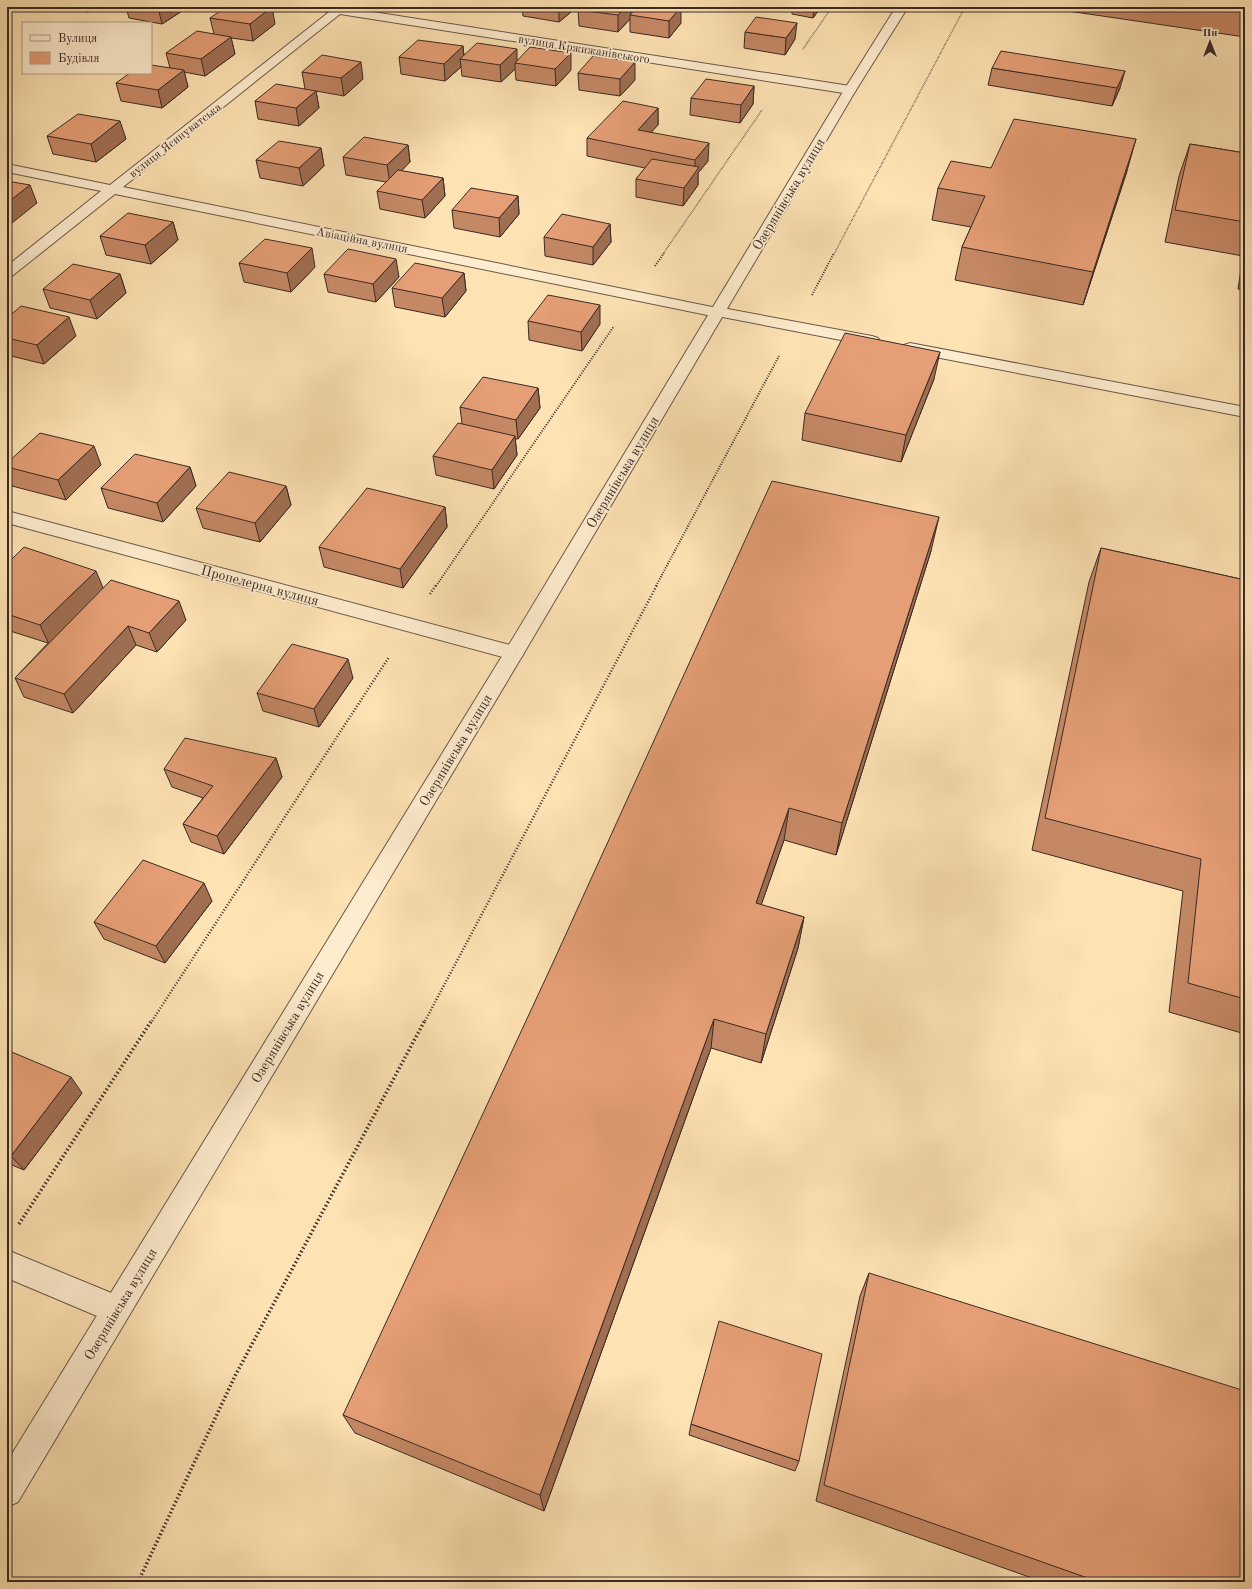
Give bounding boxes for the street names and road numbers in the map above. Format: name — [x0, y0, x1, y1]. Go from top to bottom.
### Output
street label: вулиця Кржижанівського — [517, 33, 651, 66]
street label: вулиця Ясинуватська — [127, 101, 224, 180]
street label: Озерянівська вулиця — [750, 136, 828, 253]
street label: Авіаційна вулиця — [315, 225, 409, 256]
street label: Озерянівська вулиця — [584, 414, 662, 531]
street label: Пропелерна вулиця — [199, 563, 320, 608]
street label: Озерянівська вулиця — [417, 692, 495, 809]
street label: Озерянівська вулиця — [249, 969, 327, 1086]
street label: Озерянівська вулиця — [82, 1246, 160, 1363]

